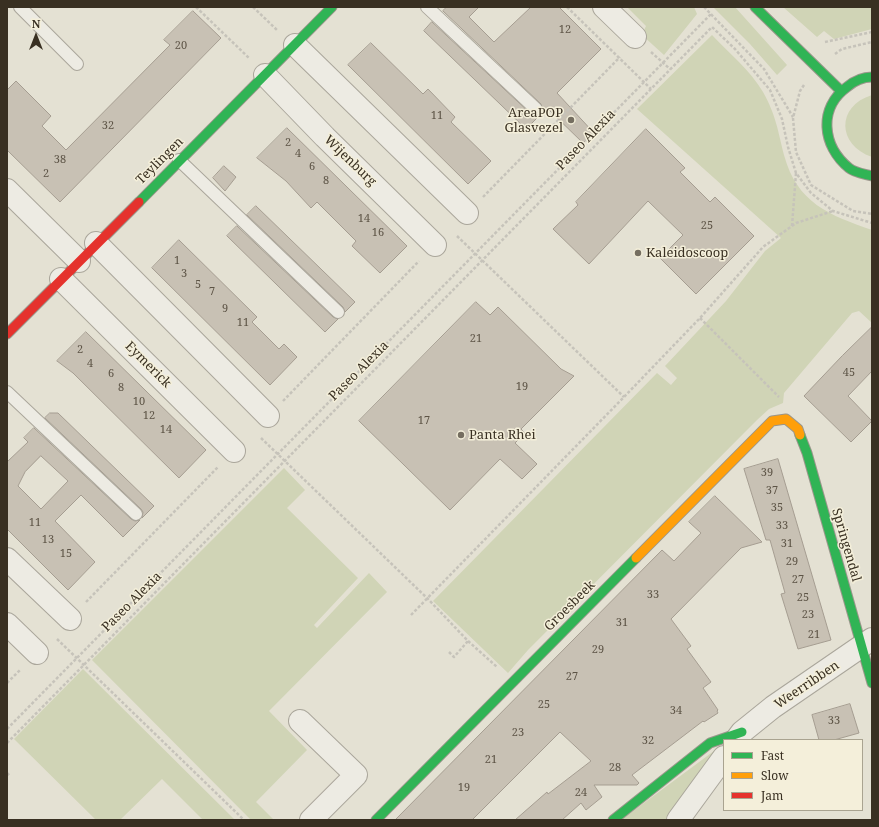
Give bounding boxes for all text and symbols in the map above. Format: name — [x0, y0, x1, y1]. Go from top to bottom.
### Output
north arrow — [16, 16, 56, 56]
text: N — [32, 16, 40, 31]
house number: 12 — [559, 23, 571, 37]
house number: 20 — [175, 39, 187, 53]
place label: AreaPOP Glasvezel — [504, 105, 563, 136]
street label: Paseo Alexia — [553, 107, 619, 173]
house number: 11 — [431, 109, 443, 123]
marker: AreaPOP Glasvezel — [566, 115, 576, 125]
house number: 32 — [102, 119, 114, 133]
street label: Wijenburg — [321, 132, 379, 190]
street label: Teylingen — [133, 134, 187, 188]
house number: 2 — [285, 136, 291, 150]
house number: 4 — [295, 147, 301, 161]
house number: 38 — [54, 153, 66, 167]
house number: 6 — [309, 160, 315, 174]
house number: 2 — [43, 167, 49, 181]
house number: 8 — [323, 174, 329, 188]
house number: 14 — [358, 212, 370, 226]
house number: 25 — [701, 219, 713, 233]
house number: 16 — [372, 226, 384, 240]
place label: Kaleidoscoop — [646, 245, 728, 261]
marker: Kaleidoscoop — [633, 248, 643, 258]
house number: 1 — [174, 254, 180, 268]
house number: 3 — [181, 267, 187, 281]
house number: 5 — [195, 278, 201, 292]
house number: 7 — [209, 285, 215, 299]
house number: 9 — [222, 302, 228, 316]
house number: 11 — [237, 316, 249, 330]
house number: 21 — [470, 332, 482, 346]
street label: Paseo Alexia — [326, 338, 392, 404]
street label: Eymerick — [122, 339, 174, 391]
house number: 2 — [77, 343, 83, 357]
house number: 4 — [87, 357, 93, 371]
house number: 45 — [843, 366, 855, 380]
house number: 6 — [108, 367, 114, 381]
house number: 19 — [516, 380, 528, 394]
house number: 8 — [118, 381, 124, 395]
house number: 10 — [133, 395, 145, 409]
house number: 12 — [143, 409, 155, 423]
house number: 17 — [418, 414, 430, 428]
house number: 14 — [160, 423, 172, 437]
place label: Panta Rhei — [469, 427, 536, 443]
marker: Panta Rhei — [456, 430, 466, 440]
house number: 39 — [761, 466, 773, 480]
house number: 37 — [766, 484, 778, 498]
house number: 35 — [771, 501, 783, 515]
street label: Springendal — [828, 507, 864, 583]
house number: 11 — [29, 516, 41, 530]
house number: 33 — [776, 519, 788, 533]
house number: 13 — [42, 533, 54, 547]
house number: 31 — [781, 537, 793, 551]
house number: 15 — [60, 547, 72, 561]
house number: 29 — [786, 555, 798, 569]
street label: Paseo Alexia — [99, 569, 165, 635]
house number: 27 — [792, 573, 804, 587]
street label: Groesbeek — [541, 577, 599, 635]
house number: 33 — [647, 588, 659, 602]
house number: 25 — [797, 591, 809, 605]
house number: 23 — [802, 608, 814, 622]
house number: 31 — [616, 616, 628, 630]
house number: 21 — [808, 628, 820, 642]
house number: 29 — [592, 643, 604, 657]
street label: Weerribben — [772, 658, 842, 712]
house number: 27 — [566, 670, 578, 684]
house number: 25 — [538, 698, 550, 712]
house number: 34 — [670, 704, 682, 718]
house number: 33 — [828, 714, 840, 728]
house number: 23 — [512, 726, 524, 740]
house number: 32 — [642, 734, 654, 748]
legend — [723, 739, 863, 811]
text: Fast — [761, 747, 784, 764]
house number: 21 — [485, 753, 497, 767]
house number: 28 — [609, 761, 621, 775]
text: Slow — [761, 767, 789, 784]
house number: 19 — [458, 781, 470, 795]
house number: 24 — [575, 786, 587, 800]
text: Jam — [761, 787, 783, 804]

